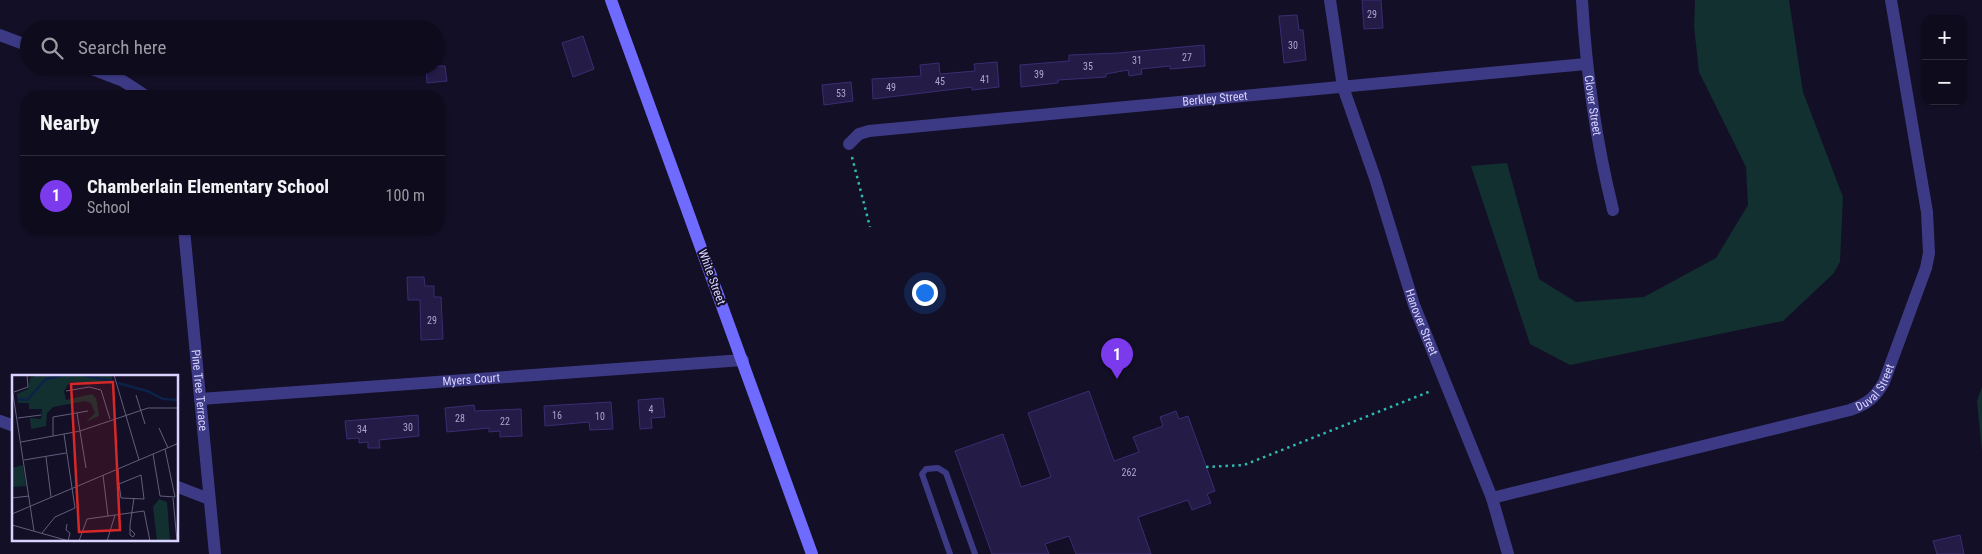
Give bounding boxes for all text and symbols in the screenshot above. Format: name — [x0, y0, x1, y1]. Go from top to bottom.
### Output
house number: 29 — [1367, 9, 1377, 20]
map controls — [1922, 15, 1967, 105]
button: + — [1922, 15, 1967, 60]
search box — [20, 20, 445, 75]
icon: search — [38, 34, 66, 62]
text: Search here — [78, 36, 166, 59]
house number: 30 — [1288, 40, 1298, 51]
house number: 27 — [1182, 52, 1192, 63]
house number: 31 — [1132, 55, 1142, 66]
button: − — [1922, 60, 1967, 105]
house number: 35 — [1083, 61, 1093, 72]
house number: 39 — [1034, 69, 1044, 80]
house number: 41 — [980, 74, 990, 85]
street label: Clover Street — [1582, 74, 1604, 137]
house number: 45 — [935, 76, 945, 87]
house number: 49 — [886, 82, 896, 93]
house number: 53 — [836, 88, 846, 99]
street label: Berkley Street — [1182, 89, 1249, 109]
text: Nearby — [40, 111, 99, 135]
text: Chamberlain Elementary School — [87, 175, 329, 198]
text: 1 — [52, 186, 60, 205]
text: 100 m — [386, 186, 425, 205]
text: School — [87, 198, 130, 217]
street label: White Street — [696, 247, 729, 307]
your location — [912, 280, 938, 306]
street label: Hanover Street — [1402, 287, 1441, 358]
house number: 29 — [427, 315, 437, 326]
pin: 1 — [1101, 338, 1133, 379]
street label: Pine Tree Terrace — [189, 349, 210, 432]
street label: Duval Street — [1853, 362, 1897, 414]
street label: Myers Court — [442, 370, 501, 389]
inset map — [12, 375, 179, 542]
house number: 4 — [649, 404, 654, 415]
house number: 16 — [552, 410, 562, 421]
house number: 10 — [595, 411, 605, 422]
house number: 28 — [455, 413, 465, 424]
house number: 22 — [500, 416, 510, 427]
house number: 30 — [403, 422, 413, 433]
house number: 34 — [357, 424, 367, 435]
house number: 262 — [1122, 467, 1136, 478]

